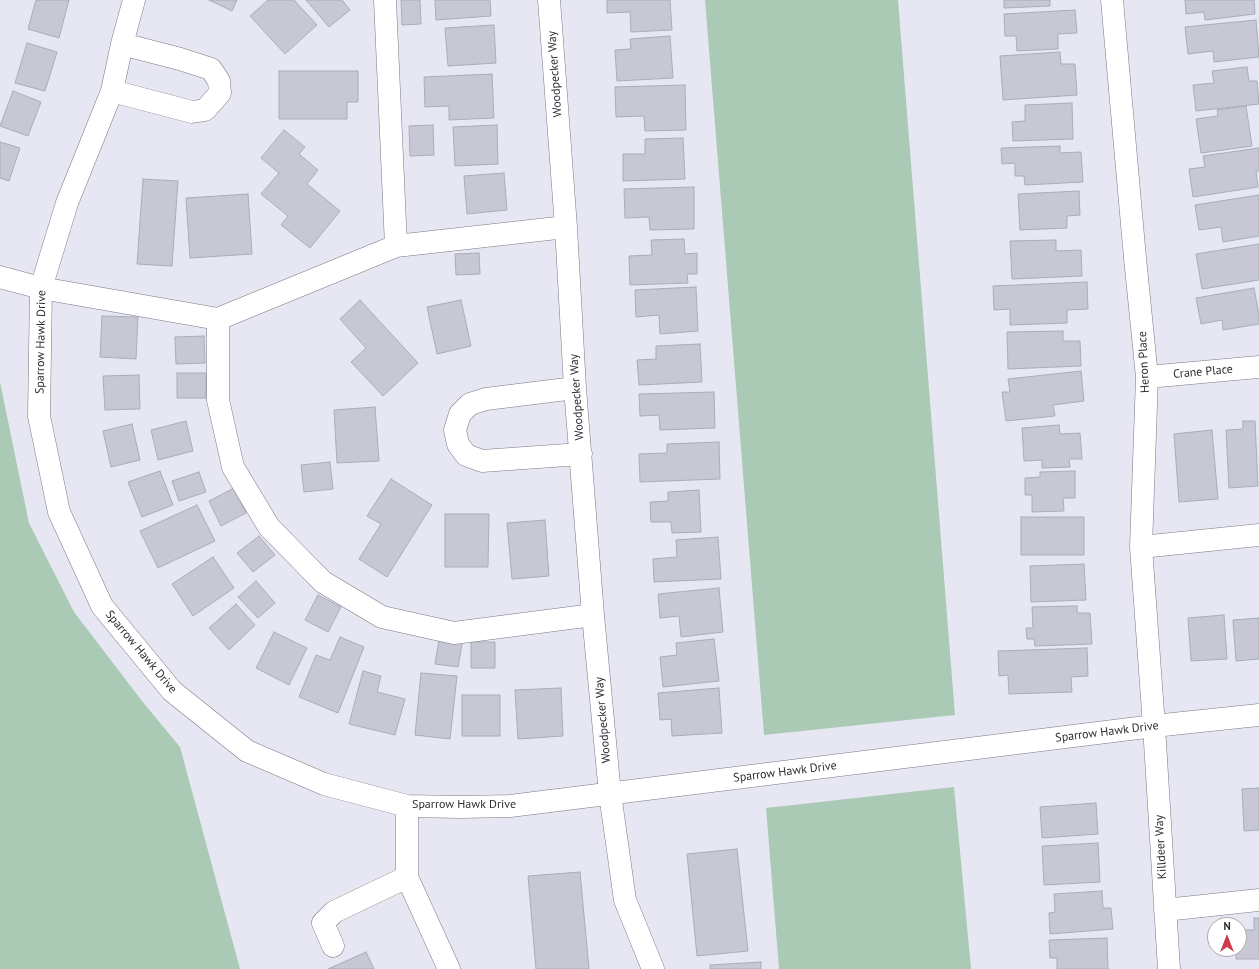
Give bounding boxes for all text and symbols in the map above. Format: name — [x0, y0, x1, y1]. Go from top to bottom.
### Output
street label: Woodpecker Way — [545, 30, 565, 118]
street label: Sparrow Hawk Drive — [33, 290, 49, 394]
street label: Heron Place — [1135, 331, 1153, 393]
street label: Woodpecker Way — [567, 353, 587, 441]
street label: Crane Place — [1173, 362, 1233, 382]
street label: Sparrow Hawk Drive — [102, 608, 180, 696]
street label: Woodpecker Way — [592, 676, 614, 764]
street label: Sparrow Hawk Drive — [1055, 719, 1159, 745]
street label: Sparrow Hawk Drive — [733, 759, 837, 785]
street label: Sparrow Hawk Drive — [412, 798, 516, 812]
street label: Killdeer Way — [1152, 815, 1170, 879]
north arrow — [1207, 917, 1247, 957]
text: N — [1223, 919, 1231, 933]

